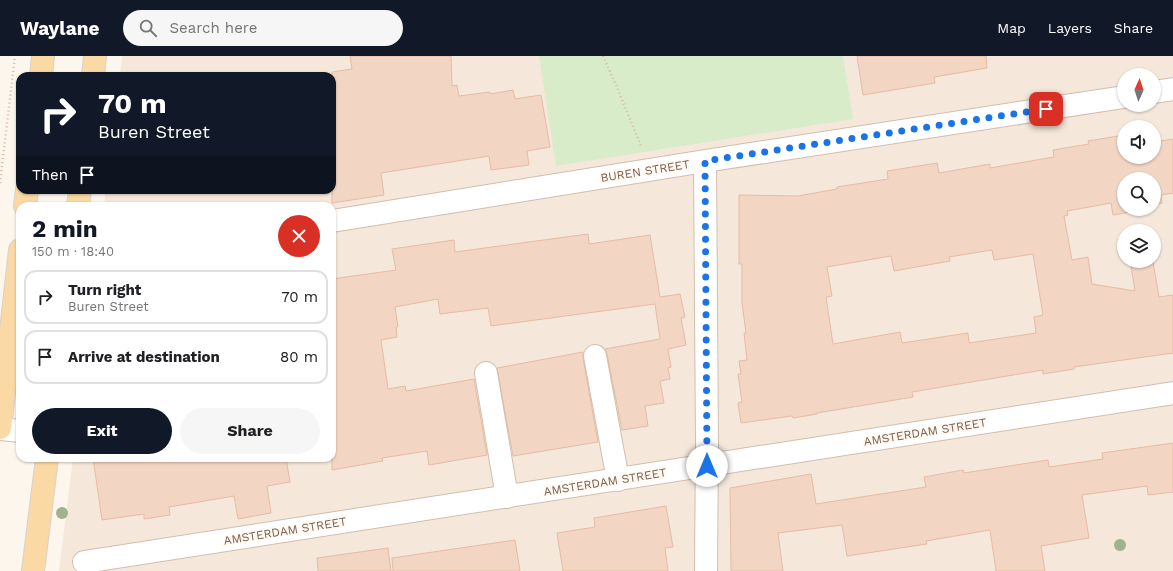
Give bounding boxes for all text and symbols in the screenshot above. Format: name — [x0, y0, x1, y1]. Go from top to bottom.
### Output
search box — [123, 10, 403, 46]
text: Waylane — [20, 17, 99, 40]
icon: search — [137, 17, 159, 39]
text: Search here — [169, 19, 257, 37]
text: Map — [997, 20, 1026, 36]
text: Layers — [1048, 20, 1092, 36]
text: Share — [1114, 20, 1153, 36]
north arrow — [1117, 68, 1161, 112]
map controls — [1117, 68, 1161, 268]
text: 70 m — [98, 87, 167, 120]
icon: right — [32, 88, 84, 140]
pin — [1029, 92, 1063, 126]
icon: arrive — [1035, 98, 1057, 120]
button: sound — [1117, 120, 1161, 164]
text: Buren Street — [98, 121, 210, 142]
street label: BUREN STREET — [599, 157, 691, 185]
icon: arrive — [76, 164, 98, 186]
text: Then — [32, 166, 68, 184]
button: search — [1117, 172, 1161, 216]
text: 2 min — [32, 215, 98, 243]
button: close — [278, 215, 320, 257]
button: layers — [1117, 224, 1161, 268]
text: 150 m · 18:40 — [32, 244, 114, 259]
text: Turn right — [68, 281, 141, 299]
icon: right — [34, 286, 56, 308]
text: 70 m — [281, 288, 318, 306]
text: Buren Street — [68, 299, 149, 314]
icon: arrive — [34, 346, 56, 368]
text: Arrive at destination — [68, 348, 220, 366]
text: 80 m — [280, 348, 318, 366]
button: Exit — [32, 408, 172, 454]
button: Share — [180, 408, 320, 454]
street label: AMSTERDAM STREET — [863, 415, 987, 449]
position arrow — [686, 445, 728, 487]
street label: AMSTERDAM STREET — [543, 465, 667, 499]
street label: AMSTERDAM STREET — [223, 514, 347, 548]

